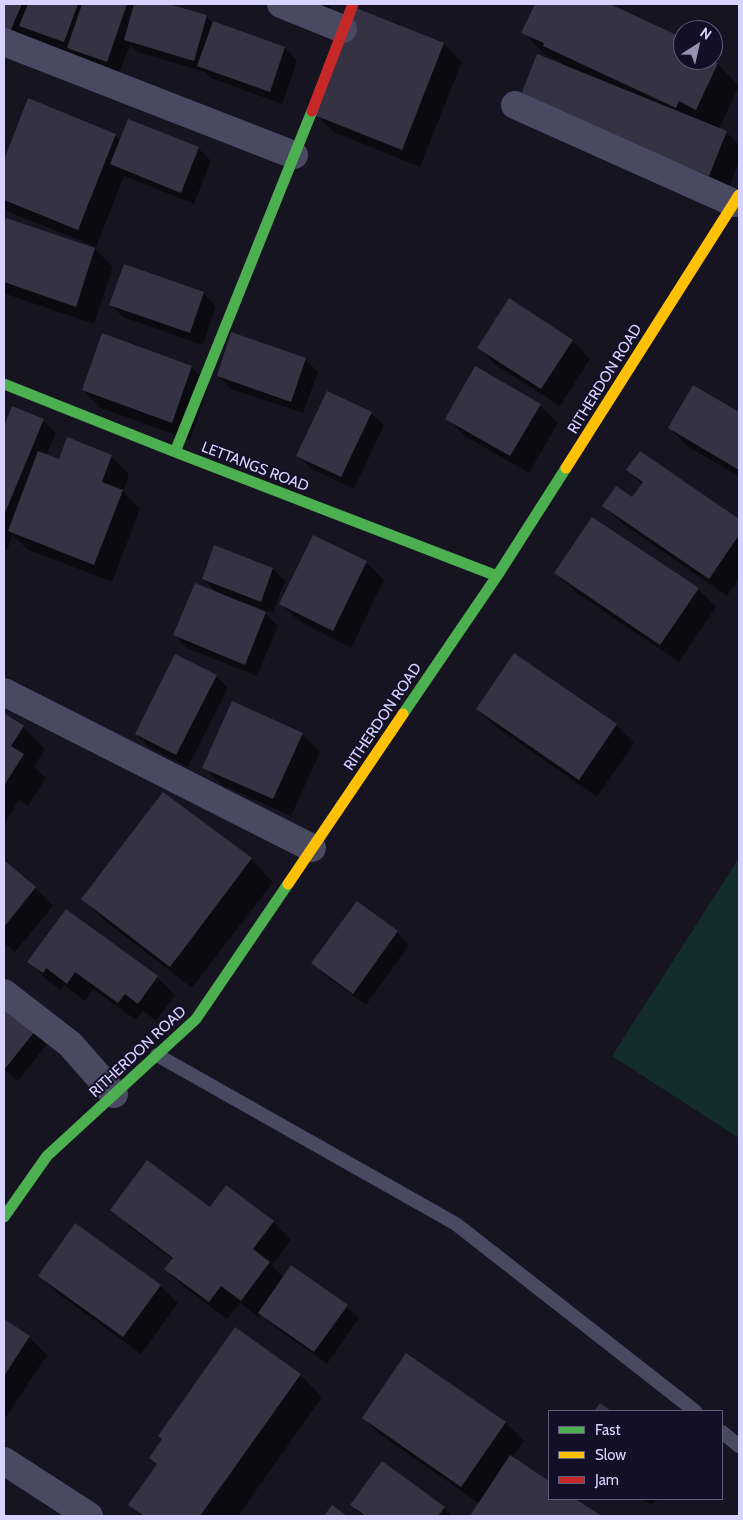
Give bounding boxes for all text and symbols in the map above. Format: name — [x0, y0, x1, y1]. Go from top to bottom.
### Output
north arrow — [673, 20, 723, 70]
text: N — [697, 23, 715, 44]
street label: RITHERDON ROAD — [564, 321, 646, 437]
street label: LETTANGS ROAD — [199, 438, 311, 496]
street label: RITHERDON ROAD — [340, 660, 426, 774]
street label: RITHERDON ROAD — [86, 1003, 190, 1101]
legend — [548, 1410, 723, 1500]
text: Fast — [595, 1421, 620, 1439]
text: Slow — [595, 1446, 626, 1464]
text: Jam — [595, 1471, 619, 1489]

